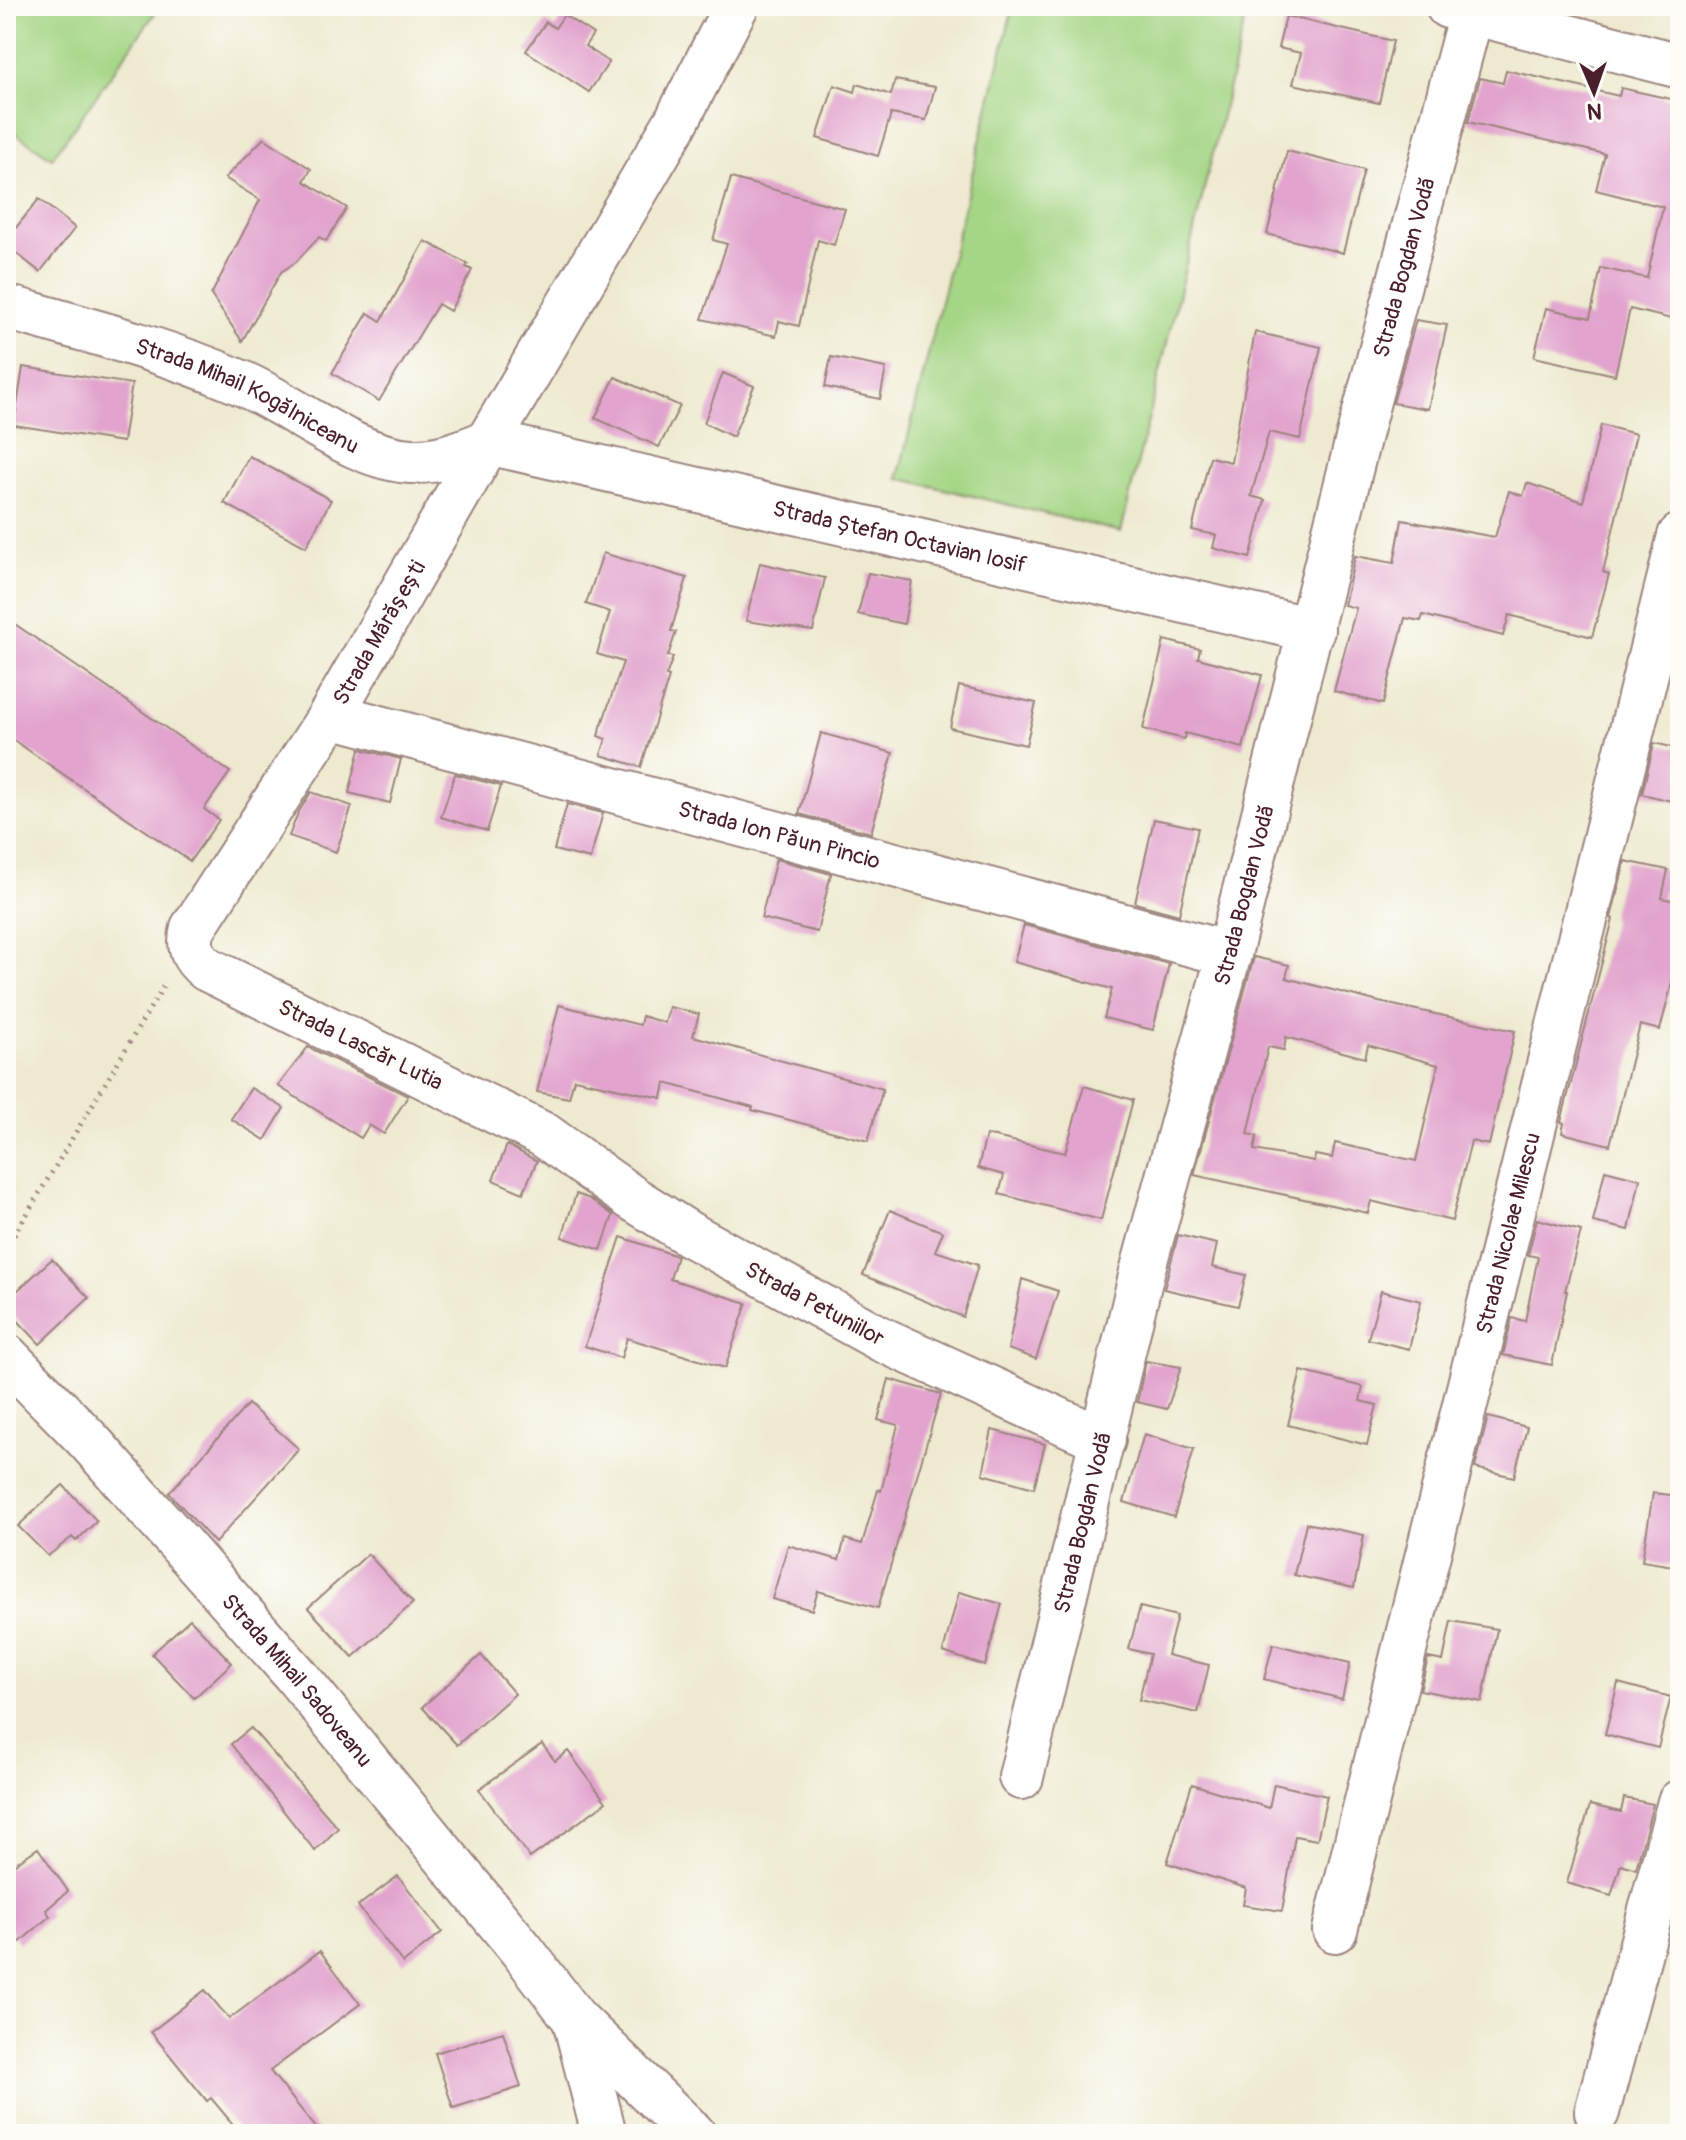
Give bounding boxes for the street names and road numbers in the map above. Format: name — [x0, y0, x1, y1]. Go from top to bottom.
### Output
street label: Strada Bogdan Vodă — [1367, 174, 1442, 360]
street label: Strada Mihail Kogălniceanu — [132, 332, 363, 460]
street label: Strada Ștefan Octavian Iosif — [770, 494, 1029, 579]
street label: Strada Mărășești — [327, 556, 432, 710]
street label: Strada Ion Păun Pincio — [675, 795, 883, 876]
street label: Strada Bogdan Vodă — [1208, 802, 1281, 989]
street label: Strada Lascăr Lutia — [274, 993, 447, 1097]
street label: Strada Nicolae Milescu — [1470, 1130, 1547, 1337]
street label: Strada Petuniilor — [740, 1255, 889, 1352]
street label: Strada Bogdan Vodă — [1048, 1429, 1118, 1616]
street label: Strada Mihail Sadoveanu — [215, 1588, 378, 1773]

